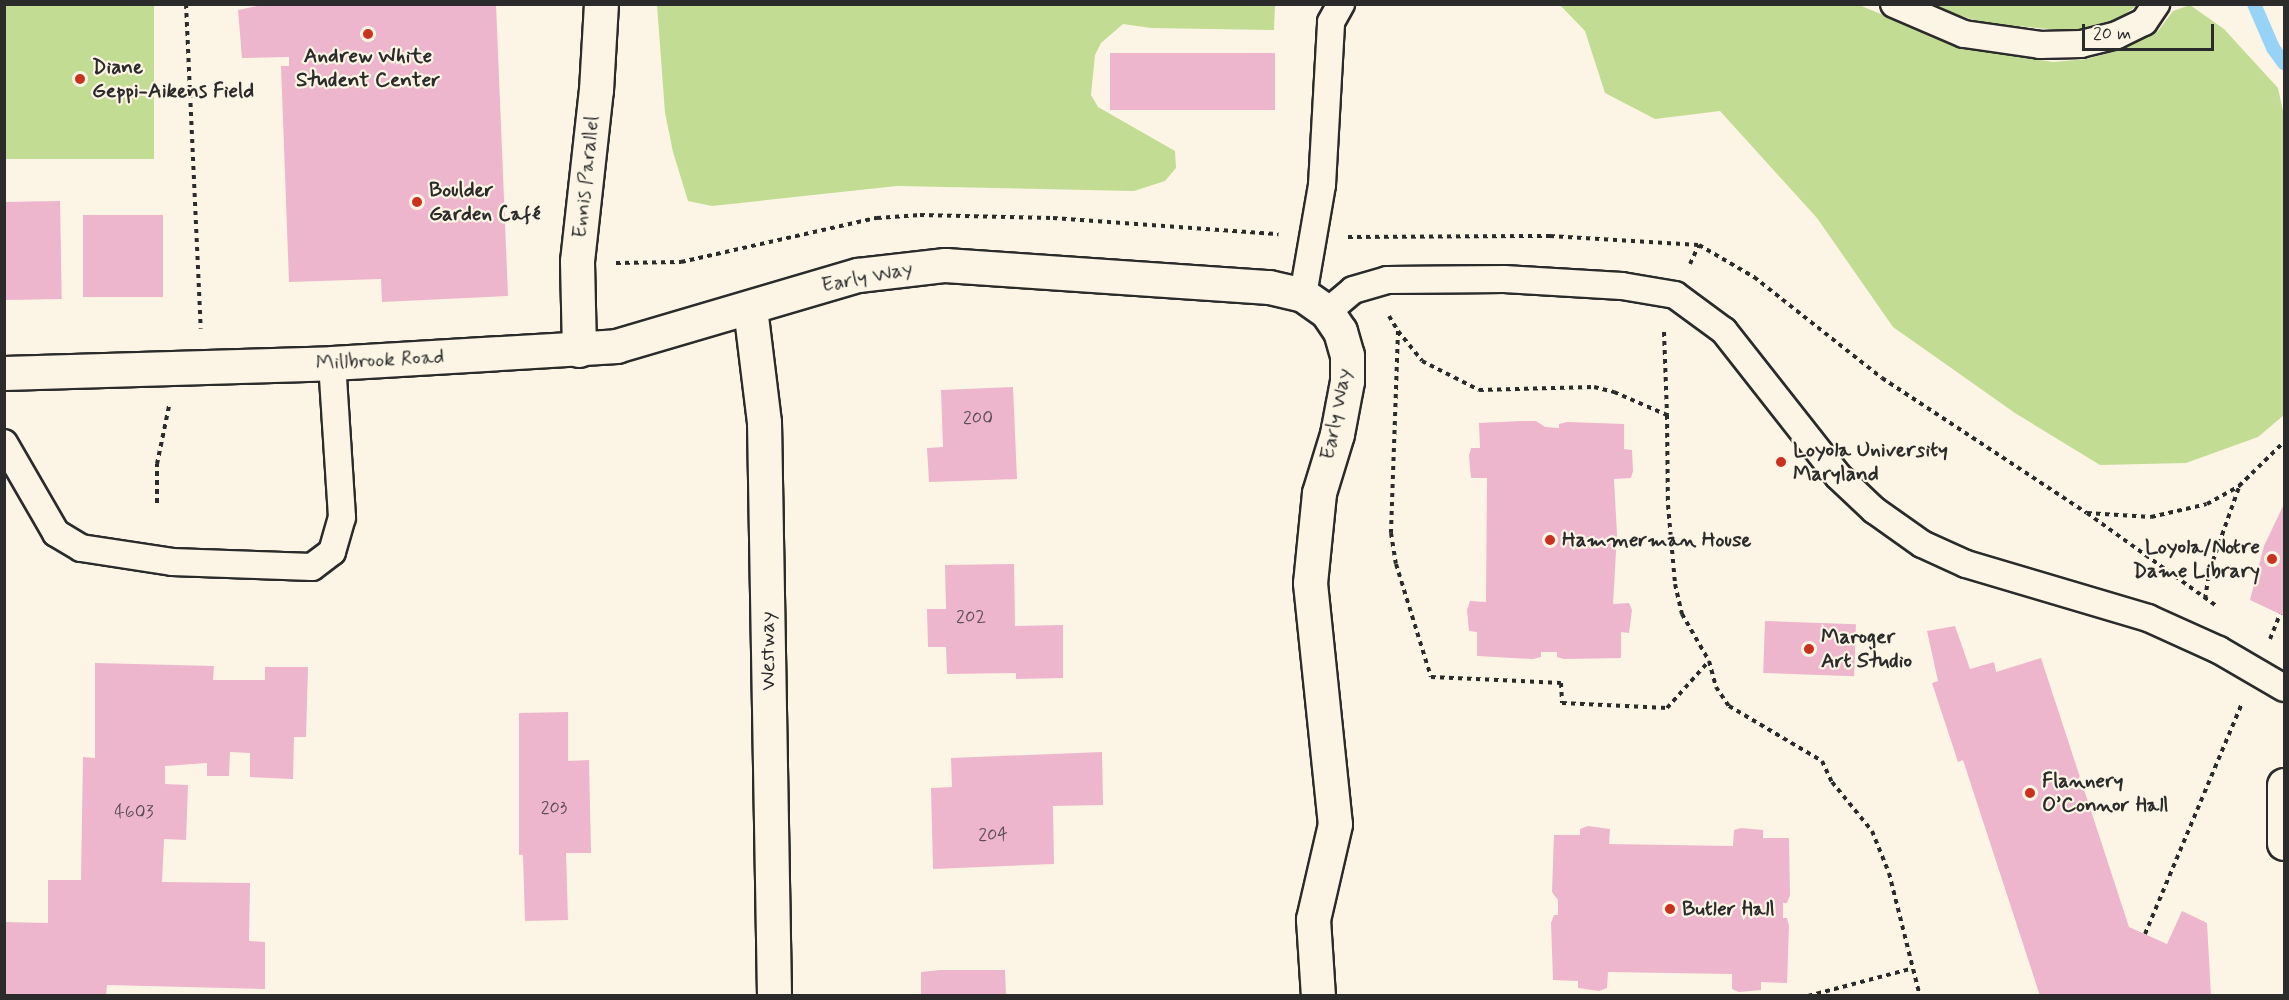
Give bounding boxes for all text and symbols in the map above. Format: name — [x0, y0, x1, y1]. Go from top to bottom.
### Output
scale bar — [2085, 12, 2217, 50]
text: 20 m — [2093, 22, 2131, 46]
marker: Andrew White Student Center — [361, 27, 375, 41]
place label: Andrew White Student Center — [296, 43, 440, 93]
place label: Diane Geppi-Aikens Field — [92, 54, 254, 104]
marker: Diane Geppi-Aikens Field — [73, 72, 87, 86]
street label: Ennis Parallel — [567, 117, 605, 237]
place label: Boulder Garden Café — [429, 177, 542, 227]
marker: Boulder Garden Café — [410, 195, 424, 209]
street label: Early Way — [819, 256, 915, 298]
street label: Millbrook Road — [316, 344, 444, 376]
street label: Early Way — [1315, 366, 1357, 462]
house number: 200 — [963, 407, 993, 429]
place label: Loyola University Maryland — [1793, 437, 1948, 487]
marker: Loyola University Maryland — [1774, 455, 1788, 469]
place label: Hammerman House — [1562, 527, 1752, 553]
marker: Hammerman House — [1543, 533, 1557, 547]
place label: Loyola/Notre Dame Library — [2130, 534, 2260, 584]
marker: Loyola/Notre Dame Library — [2265, 552, 2279, 566]
house number: 202 — [956, 606, 986, 628]
street label: Westway — [755, 611, 781, 691]
place label: Maroger Art Studio — [1821, 624, 1912, 674]
marker: Maroger Art Studio — [1802, 642, 1816, 656]
place label: Flannery O’Connor Hall — [2042, 768, 2169, 818]
marker: Flannery O’Connor Hall — [2023, 786, 2037, 800]
house number: 203 — [541, 797, 567, 819]
house number: 4603 — [114, 801, 154, 823]
house number: 204 — [978, 824, 1008, 846]
place label: Butler Hall — [1682, 896, 1775, 922]
marker: Butler Hall — [1663, 902, 1677, 916]

